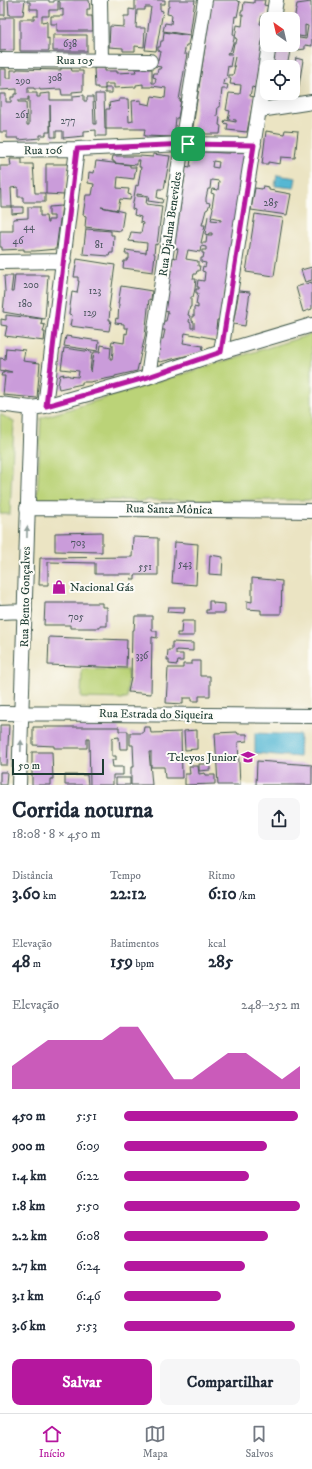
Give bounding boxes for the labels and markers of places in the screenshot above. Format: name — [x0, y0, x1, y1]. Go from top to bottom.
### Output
pin — [171, 127, 205, 161]
shop icon: Nacional Gás — [51, 579, 67, 595]
place label: Nacional Gás — [70, 580, 134, 595]
school or university icon: Teleyos Junior — [240, 749, 256, 765]
place label: Teleyos Junior — [168, 750, 238, 765]

